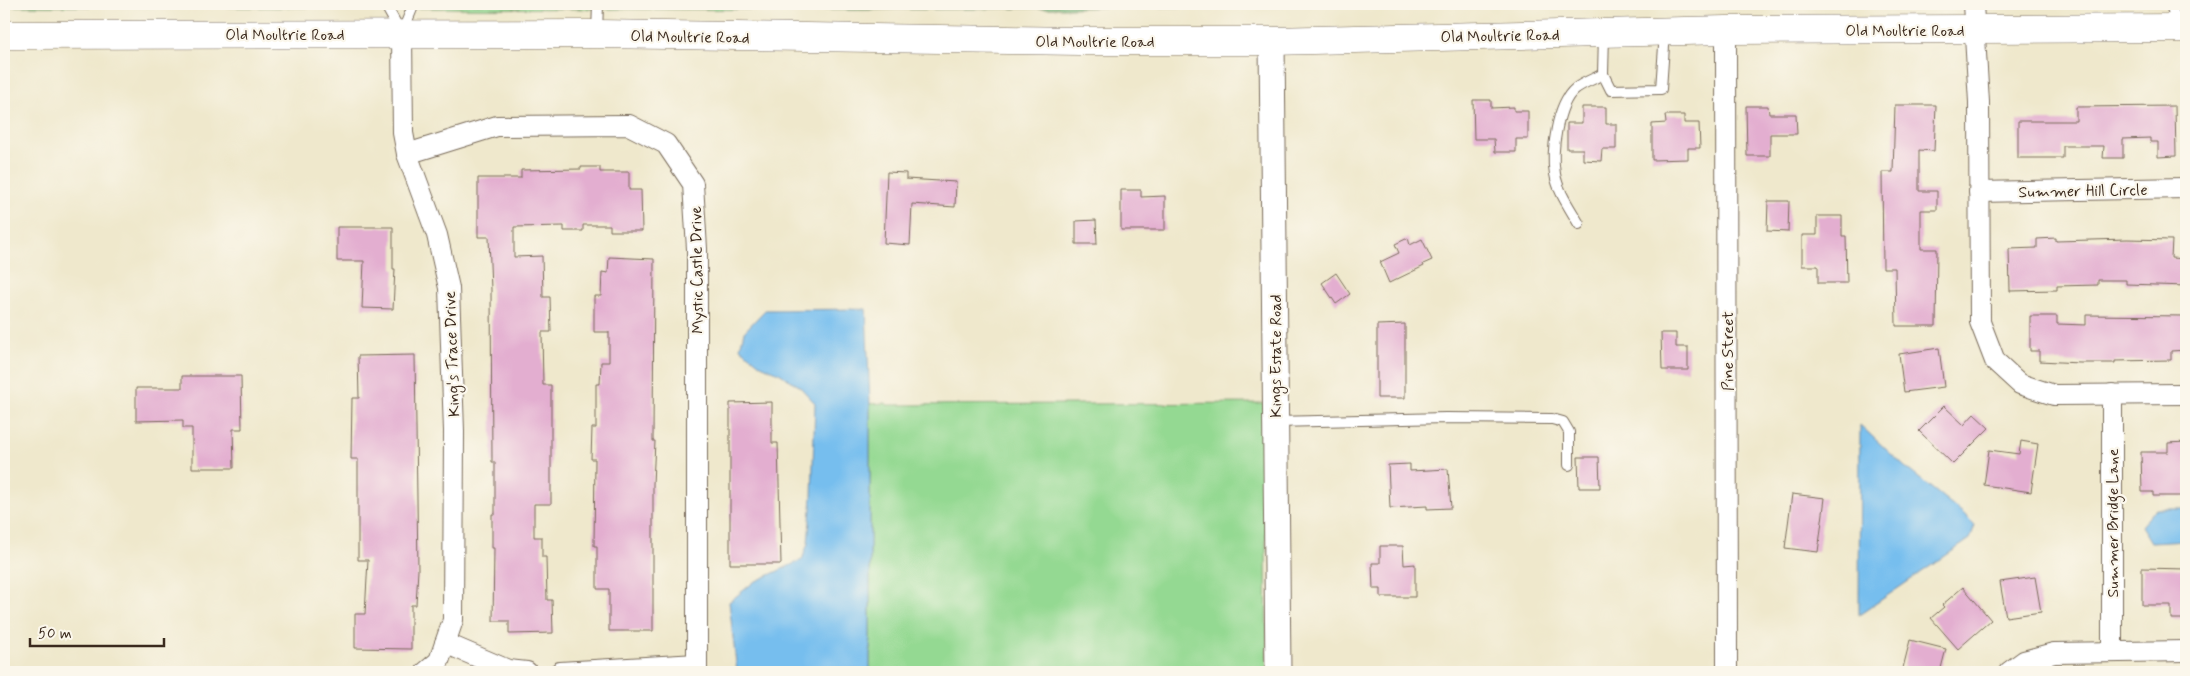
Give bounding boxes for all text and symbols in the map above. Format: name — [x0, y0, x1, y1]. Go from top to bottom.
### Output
street label: Old Moultrie Road — [1845, 21, 1965, 42]
street label: Old Moultrie Road — [225, 25, 345, 46]
street label: Old Moultrie Road — [1440, 25, 1560, 48]
street label: Old Moultrie Road — [630, 26, 750, 49]
street label: Old Moultrie Road — [1035, 32, 1155, 53]
street label: Summer Hill Circle — [2018, 180, 2148, 203]
street label: Mystic Castle Drive — [686, 206, 709, 334]
street label: King's Trace Drive — [440, 290, 466, 417]
street label: Kings Estate Road — [1266, 294, 1288, 418]
street label: Pine Street — [1718, 311, 1739, 391]
street label: Summer Bridge Lane — [2103, 448, 2125, 598]
scale bar — [30, 616, 164, 648]
text: 50 m — [38, 624, 72, 644]

